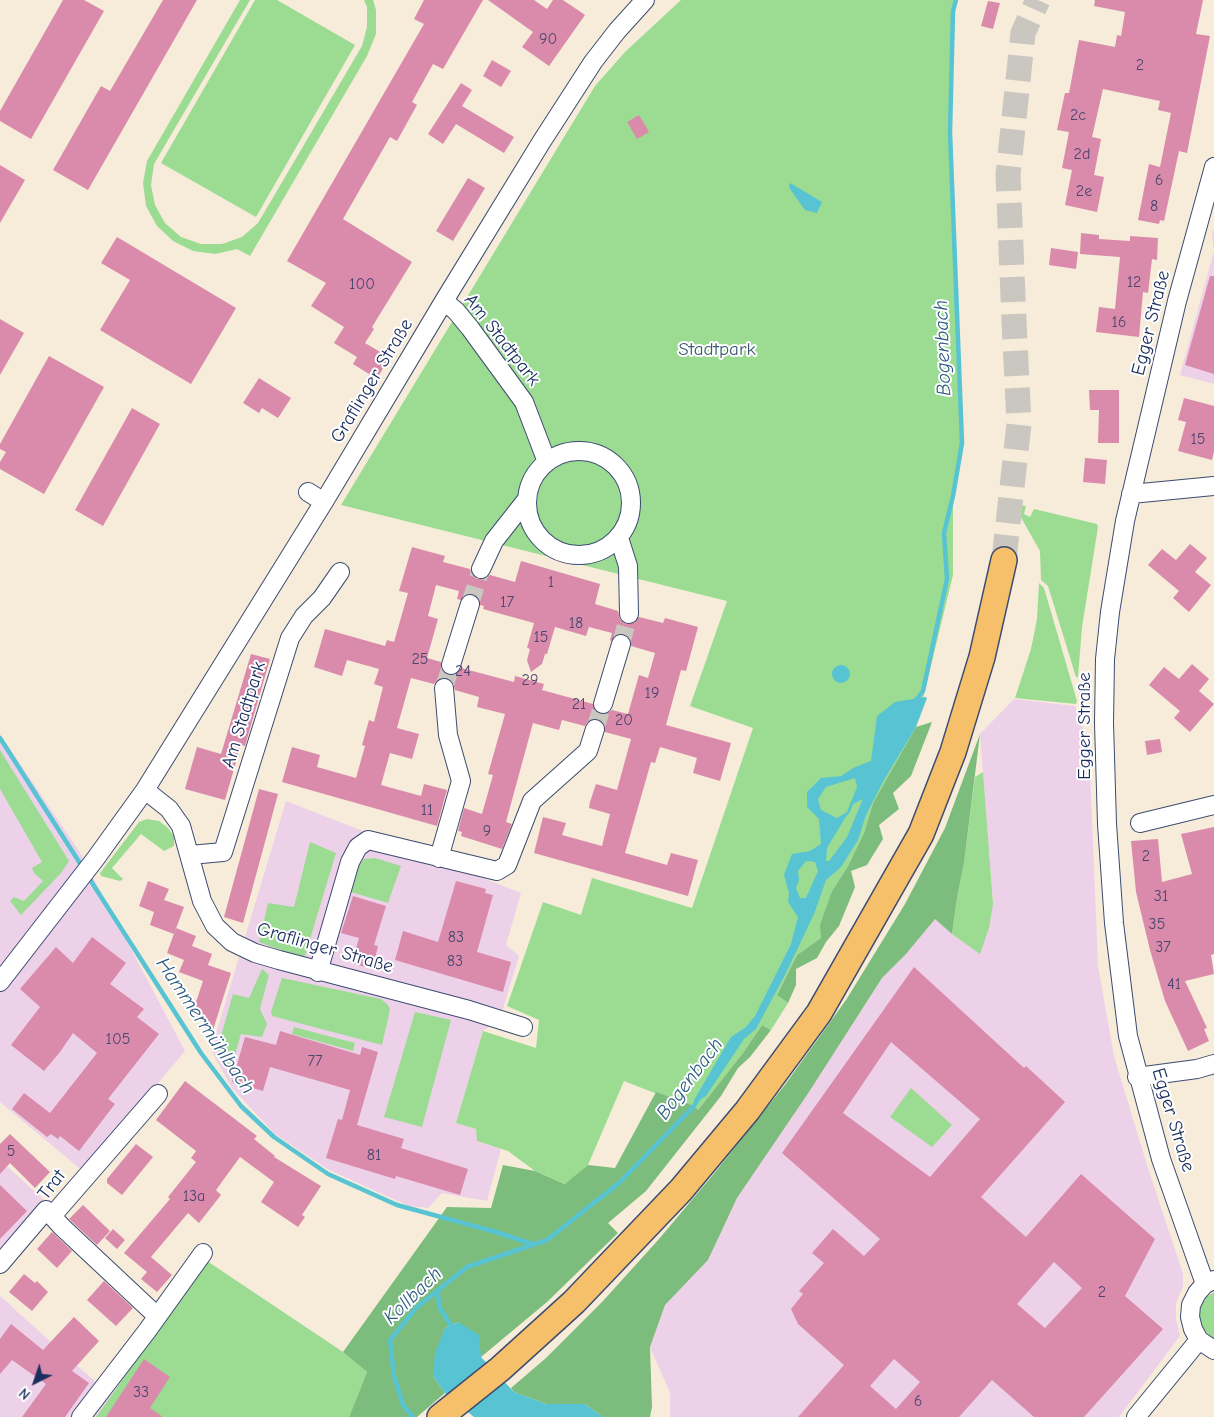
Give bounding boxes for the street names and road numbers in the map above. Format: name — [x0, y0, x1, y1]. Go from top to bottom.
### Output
street label: Egger Straße — [1127, 268, 1175, 378]
street label: Am Stadtpark — [459, 289, 545, 391]
street label: Graflinger Straße — [326, 315, 418, 447]
street label: Am Stadtpark — [217, 659, 271, 771]
street label: Egger Straße — [1074, 672, 1096, 780]
street label: Graflinger Straße — [254, 918, 396, 978]
street label: Egger Straße — [1146, 1065, 1200, 1175]
street label: Trat — [33, 1165, 71, 1205]

